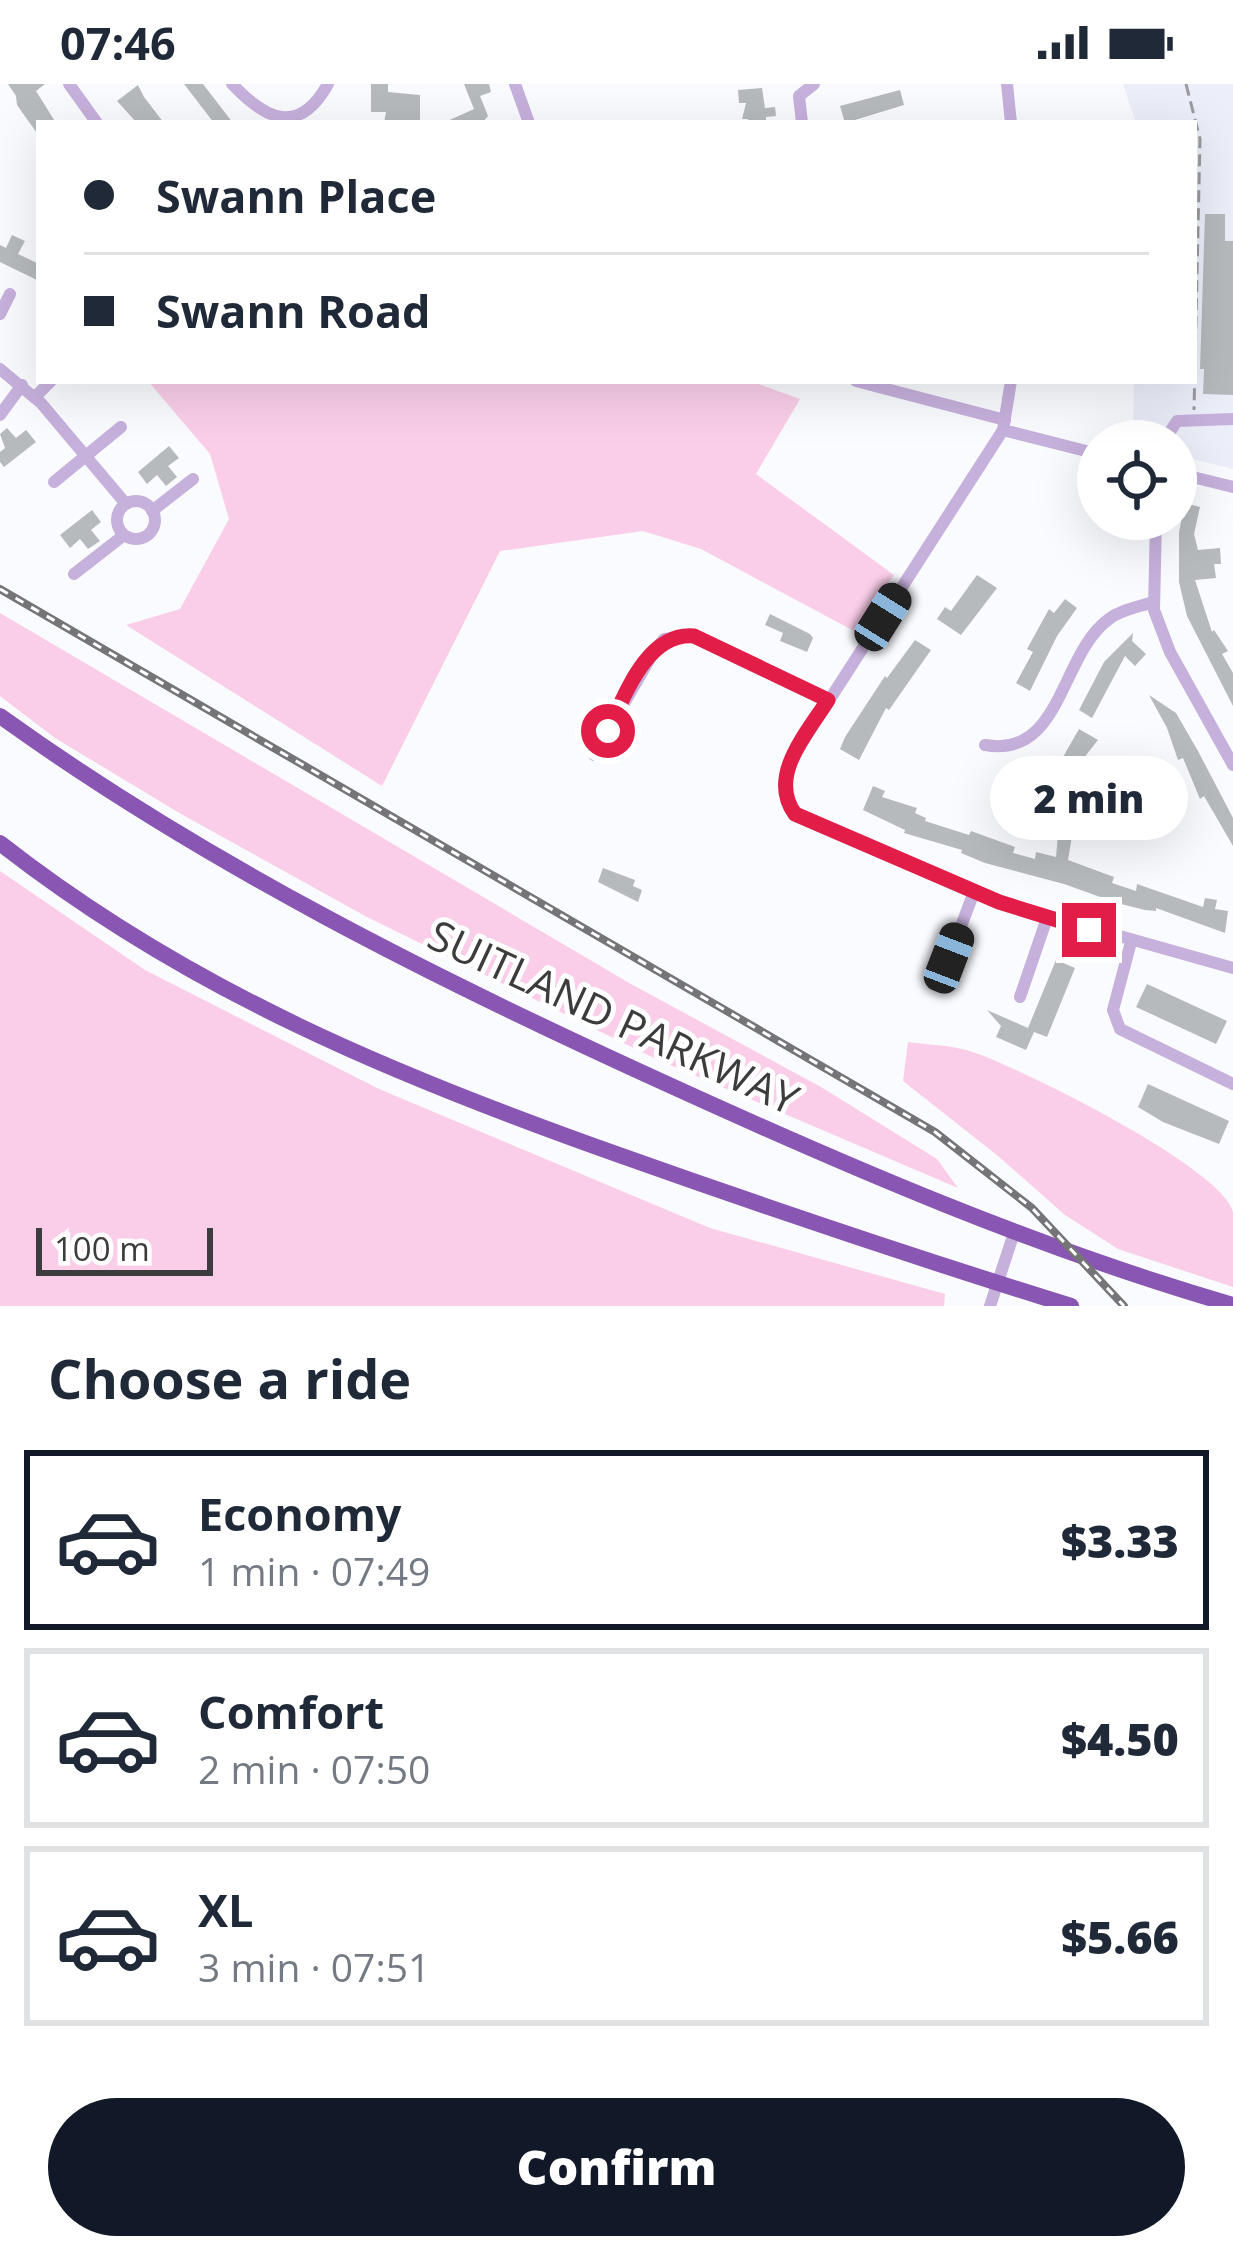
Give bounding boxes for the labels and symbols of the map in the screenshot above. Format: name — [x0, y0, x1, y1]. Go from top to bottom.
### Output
car — [849, 577, 917, 657]
route start — [581, 704, 635, 758]
callout: 2 min — [990, 756, 1188, 840]
route end — [1062, 903, 1116, 957]
street label: SUITLAND PARKWAY — [420, 905, 809, 1127]
car — [919, 918, 979, 998]
scale bar — [36, 1222, 213, 1275]

